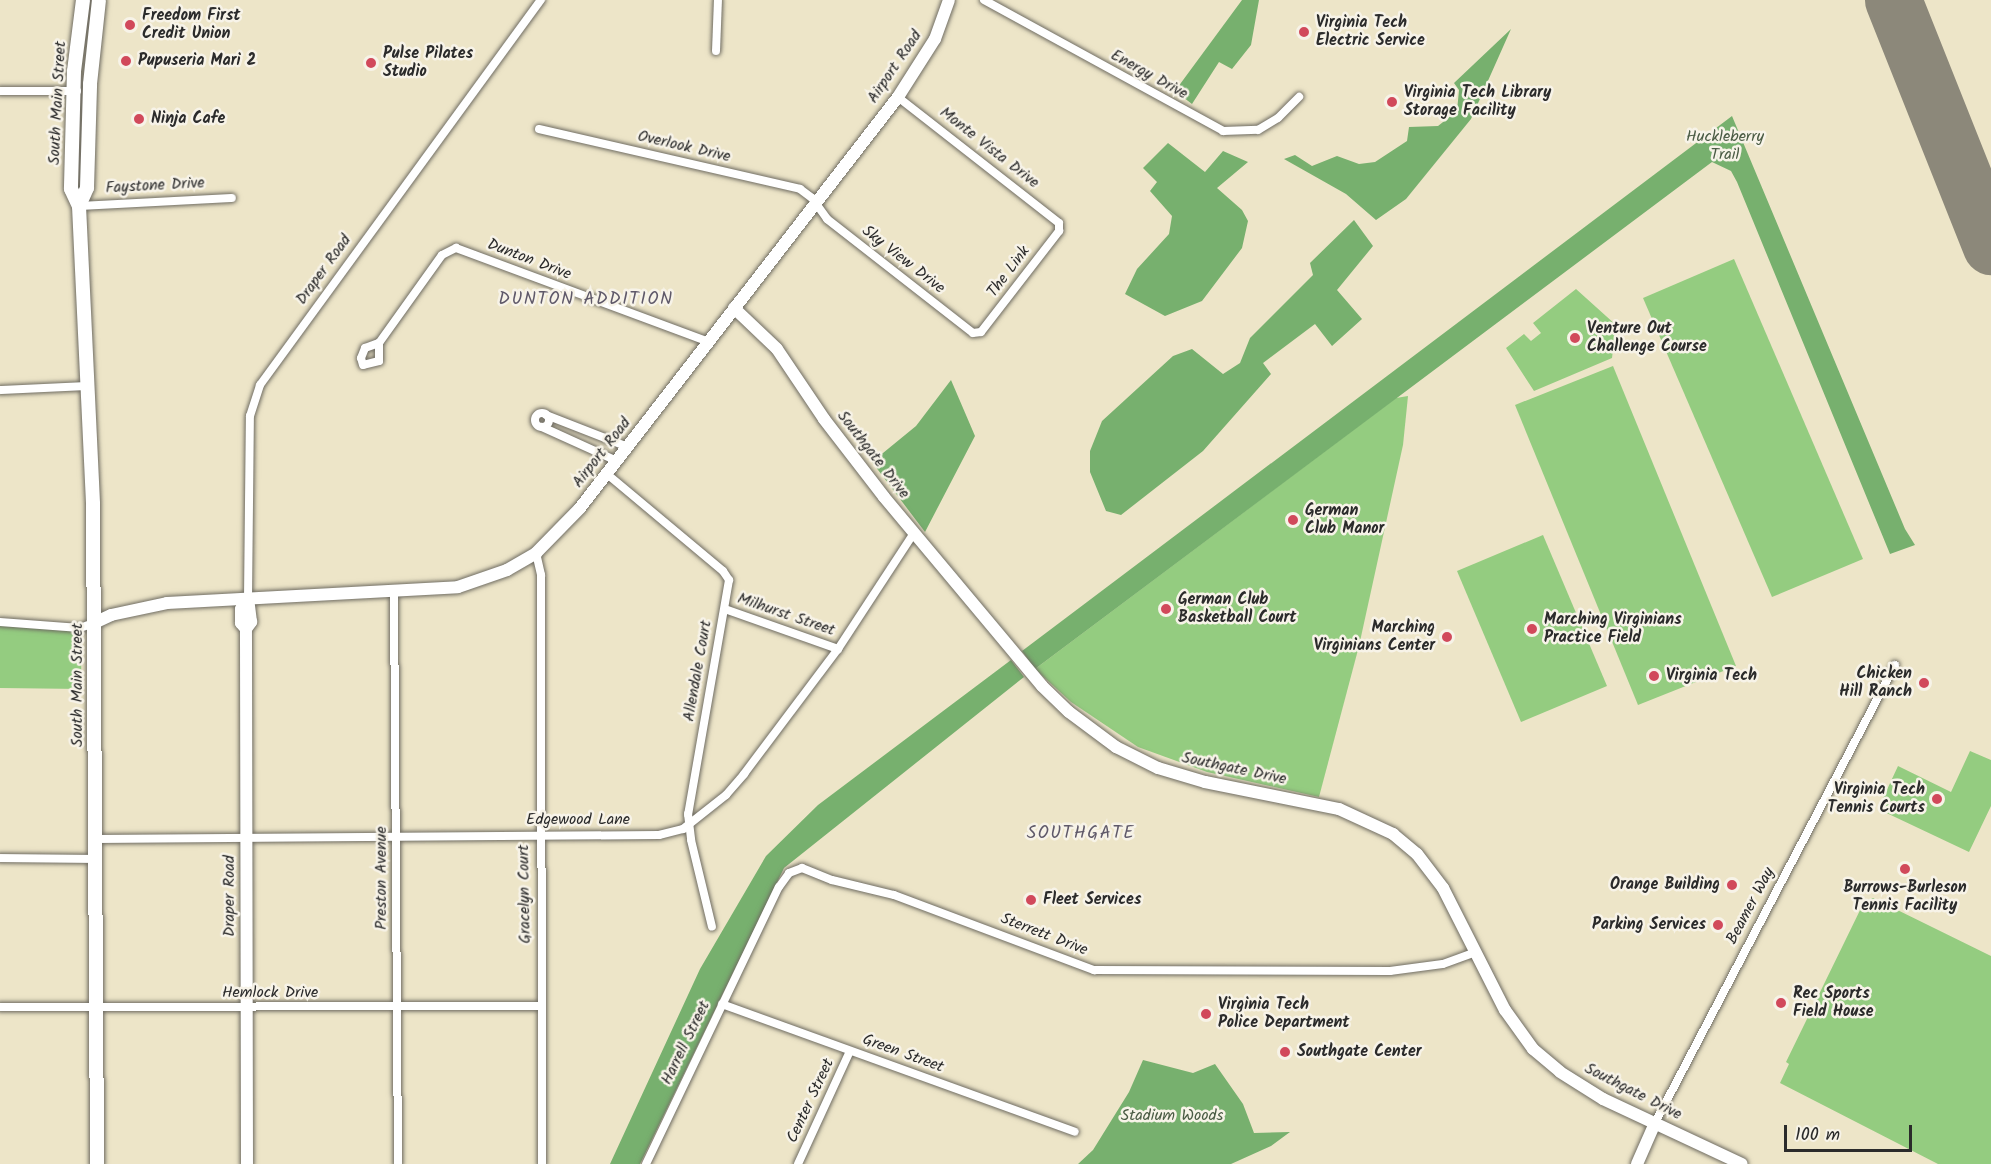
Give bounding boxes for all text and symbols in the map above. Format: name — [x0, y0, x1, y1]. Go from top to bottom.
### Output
place label: Freedom First Credit Union — [142, 6, 241, 44]
place label: Virginia Tech Electric Service — [1316, 13, 1425, 51]
marker: Freedom First Credit Union — [123, 18, 137, 32]
marker: Virginia Tech Electric Service — [1297, 25, 1311, 39]
street label: Airport Road — [864, 27, 926, 107]
street label: South Main Street — [45, 41, 71, 165]
place label: Pulse Pilates Studio — [383, 44, 473, 82]
street label: Energy Drive — [1107, 46, 1191, 104]
place label: Pupuseria Mari 2 — [138, 51, 256, 71]
marker: Pupuseria Mari 2 — [119, 54, 133, 68]
marker: Pulse Pilates Studio — [364, 56, 378, 70]
place label: Virginia Tech Library Storage Facility — [1404, 83, 1551, 121]
marker: Virginia Tech Library Storage Facility — [1385, 95, 1399, 109]
street label: Monte Vista Drive — [935, 103, 1043, 193]
place label: Ninja Cafe — [151, 109, 225, 129]
marker: Ninja Cafe — [132, 112, 146, 126]
street label: Overlook Drive — [636, 127, 732, 167]
park label: Huckleberry Trail — [1686, 127, 1764, 165]
street label: Faystone Drive — [105, 174, 205, 198]
street label: Sky View Drive — [858, 222, 948, 298]
street label: Draper Road — [292, 231, 356, 309]
street label: Dunton Drive — [484, 235, 574, 285]
street label: The Link — [983, 243, 1035, 301]
district label: DUNTON ADDITION — [498, 289, 674, 311]
place label: Venture Out Challenge Course — [1587, 319, 1707, 357]
marker: Venture Out Challenge Course — [1568, 331, 1582, 345]
street label: Southgate Drive — [833, 407, 913, 503]
street label: Airport Road — [569, 414, 635, 492]
place label: German Club Manor — [1305, 501, 1384, 539]
marker: German Club Manor — [1286, 513, 1300, 527]
street label: Milhurst Street — [735, 589, 837, 641]
place label: German Club Basketball Court — [1178, 590, 1296, 628]
marker: German Club Basketball Court — [1159, 602, 1173, 616]
place label: Marching Virginians Practice Field — [1544, 610, 1682, 648]
place label: Marching Virginians Center — [1314, 618, 1435, 656]
street label: Allendale Court — [680, 619, 716, 723]
marker: Marching Virginians Practice Field — [1525, 622, 1539, 636]
street label: South Main Street — [68, 623, 88, 747]
marker: Marching Virginians Center — [1440, 630, 1454, 644]
place label: Chicken Hill Ranch — [1839, 664, 1912, 702]
place label: Virginia Tech — [1666, 666, 1757, 686]
marker: Virginia Tech — [1647, 669, 1661, 683]
marker: Chicken Hill Ranch — [1917, 676, 1931, 690]
street label: Southgate Drive — [1180, 749, 1288, 789]
place label: Virginia Tech Tennis Courts — [1828, 780, 1925, 818]
marker: Virginia Tech Tennis Courts — [1930, 792, 1944, 806]
street label: Edgewood Lane — [526, 810, 630, 830]
district label: SOUTHGATE — [1027, 823, 1135, 845]
street label: Preston Avenue — [372, 826, 392, 930]
street label: Gracelyn Court — [515, 844, 535, 944]
street label: Draper Road — [220, 855, 240, 937]
marker: Burrows-Burleson Tennis Facility — [1898, 862, 1912, 876]
street label: Beamer Way — [1723, 864, 1779, 948]
place label: Orange Building — [1610, 875, 1720, 895]
marker: Orange Building — [1725, 878, 1739, 892]
place label: Burrows-Burleson Tennis Facility — [1843, 878, 1967, 916]
place label: Fleet Services — [1043, 890, 1141, 910]
marker: Fleet Services — [1024, 893, 1038, 907]
street label: Sterrett Drive — [998, 910, 1090, 960]
place label: Parking Services — [1592, 915, 1706, 935]
marker: Parking Services — [1711, 918, 1725, 932]
street label: Hemlock Drive — [222, 983, 318, 1003]
place label: Rec Sports Field House — [1793, 984, 1873, 1022]
place label: Virginia Tech Police Department — [1218, 995, 1350, 1033]
marker: Rec Sports Field House — [1774, 996, 1788, 1010]
street label: Harrell Street — [657, 998, 715, 1088]
marker: Virginia Tech Police Department — [1199, 1007, 1213, 1021]
street label: Green Street — [860, 1030, 946, 1078]
place label: Southgate Center — [1297, 1042, 1422, 1062]
marker: Southgate Center — [1278, 1045, 1292, 1059]
street label: Center Street — [783, 1056, 839, 1146]
street label: Southgate Drive — [1581, 1059, 1685, 1125]
park label: Stadium Woods — [1121, 1106, 1223, 1126]
scale bar — [1787, 1113, 1914, 1151]
text: 100 m — [1795, 1121, 1840, 1150]

